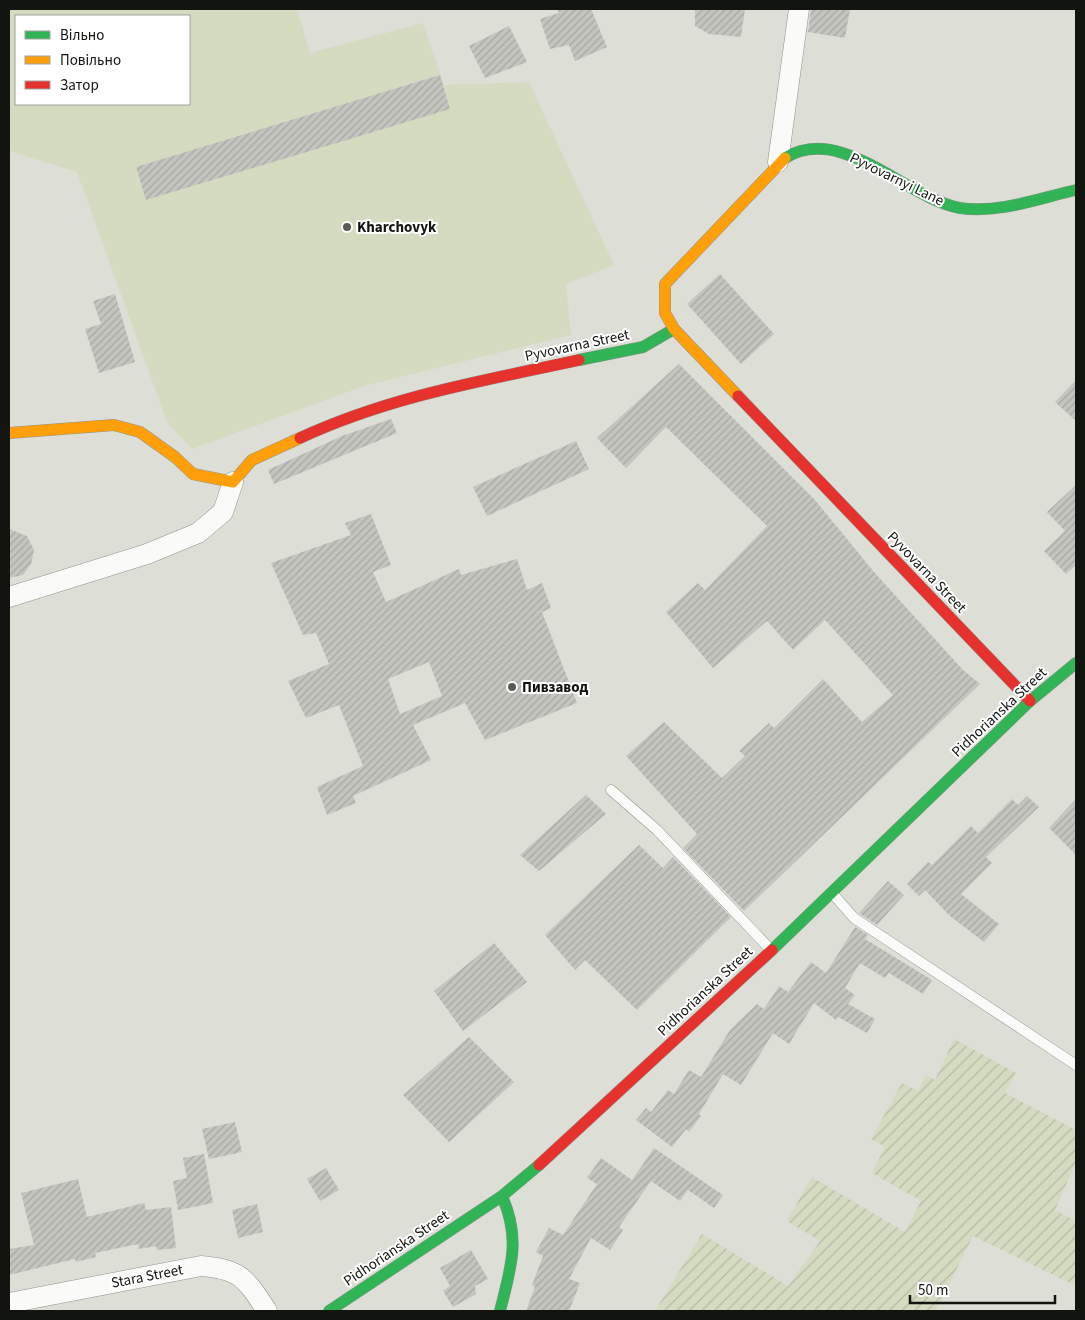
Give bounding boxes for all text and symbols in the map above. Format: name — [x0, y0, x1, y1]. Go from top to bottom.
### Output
legend — [15, 15, 190, 105]
text: Вільно — [60, 25, 104, 46]
text: Повільно — [60, 50, 121, 71]
text: Затор — [60, 75, 99, 96]
street label: Pyvovarnyi Lane — [846, 148, 947, 211]
place label: Kharchovyk — [357, 217, 437, 238]
marker: Kharchovyk — [341, 221, 353, 233]
street label: Pyvovarna Street — [523, 324, 631, 367]
street label: Pyvovarna Street — [882, 527, 971, 618]
street label: Pidhorianska Street — [947, 663, 1052, 762]
place label: Пивзавод — [522, 677, 589, 698]
marker: Пивзавод — [506, 681, 518, 693]
street label: Pidhorianska Street — [653, 942, 758, 1041]
street label: Pidhorianska Street — [339, 1205, 453, 1292]
street label: Stara Street — [109, 1259, 185, 1294]
scale bar — [910, 1272, 1055, 1304]
text: 50 m — [918, 1280, 948, 1301]

